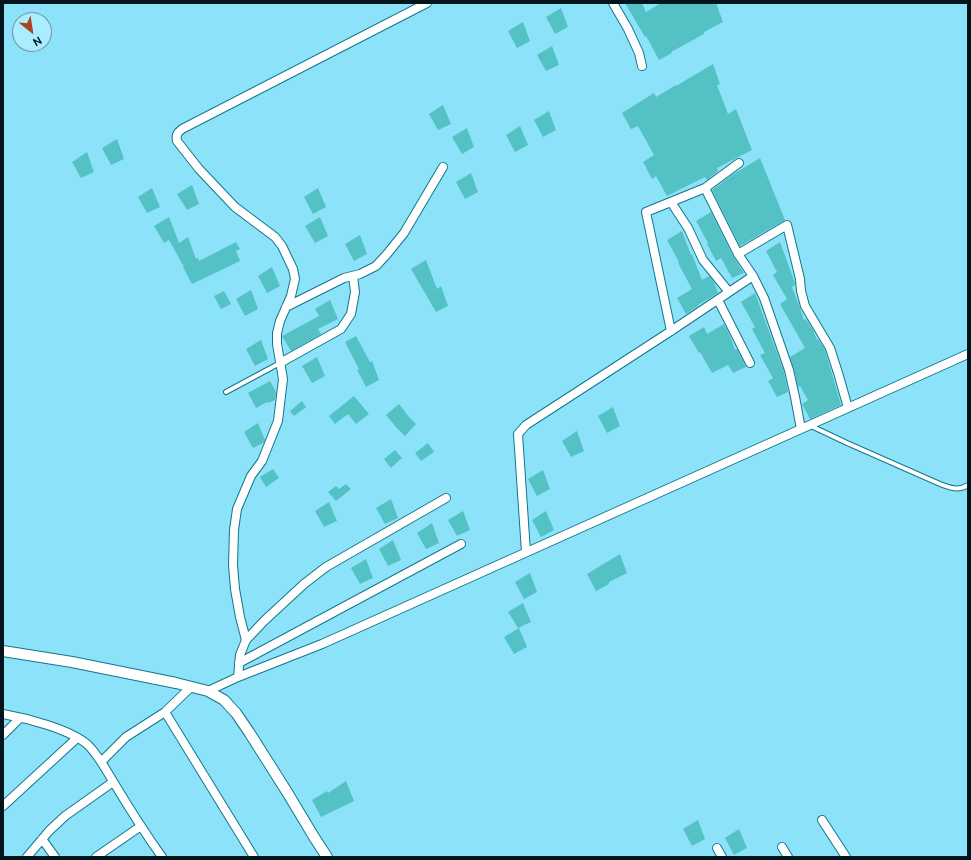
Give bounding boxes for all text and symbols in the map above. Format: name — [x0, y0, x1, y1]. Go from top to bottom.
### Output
north arrow — [12, 12, 52, 52]
text: N — [31, 34, 44, 49]

